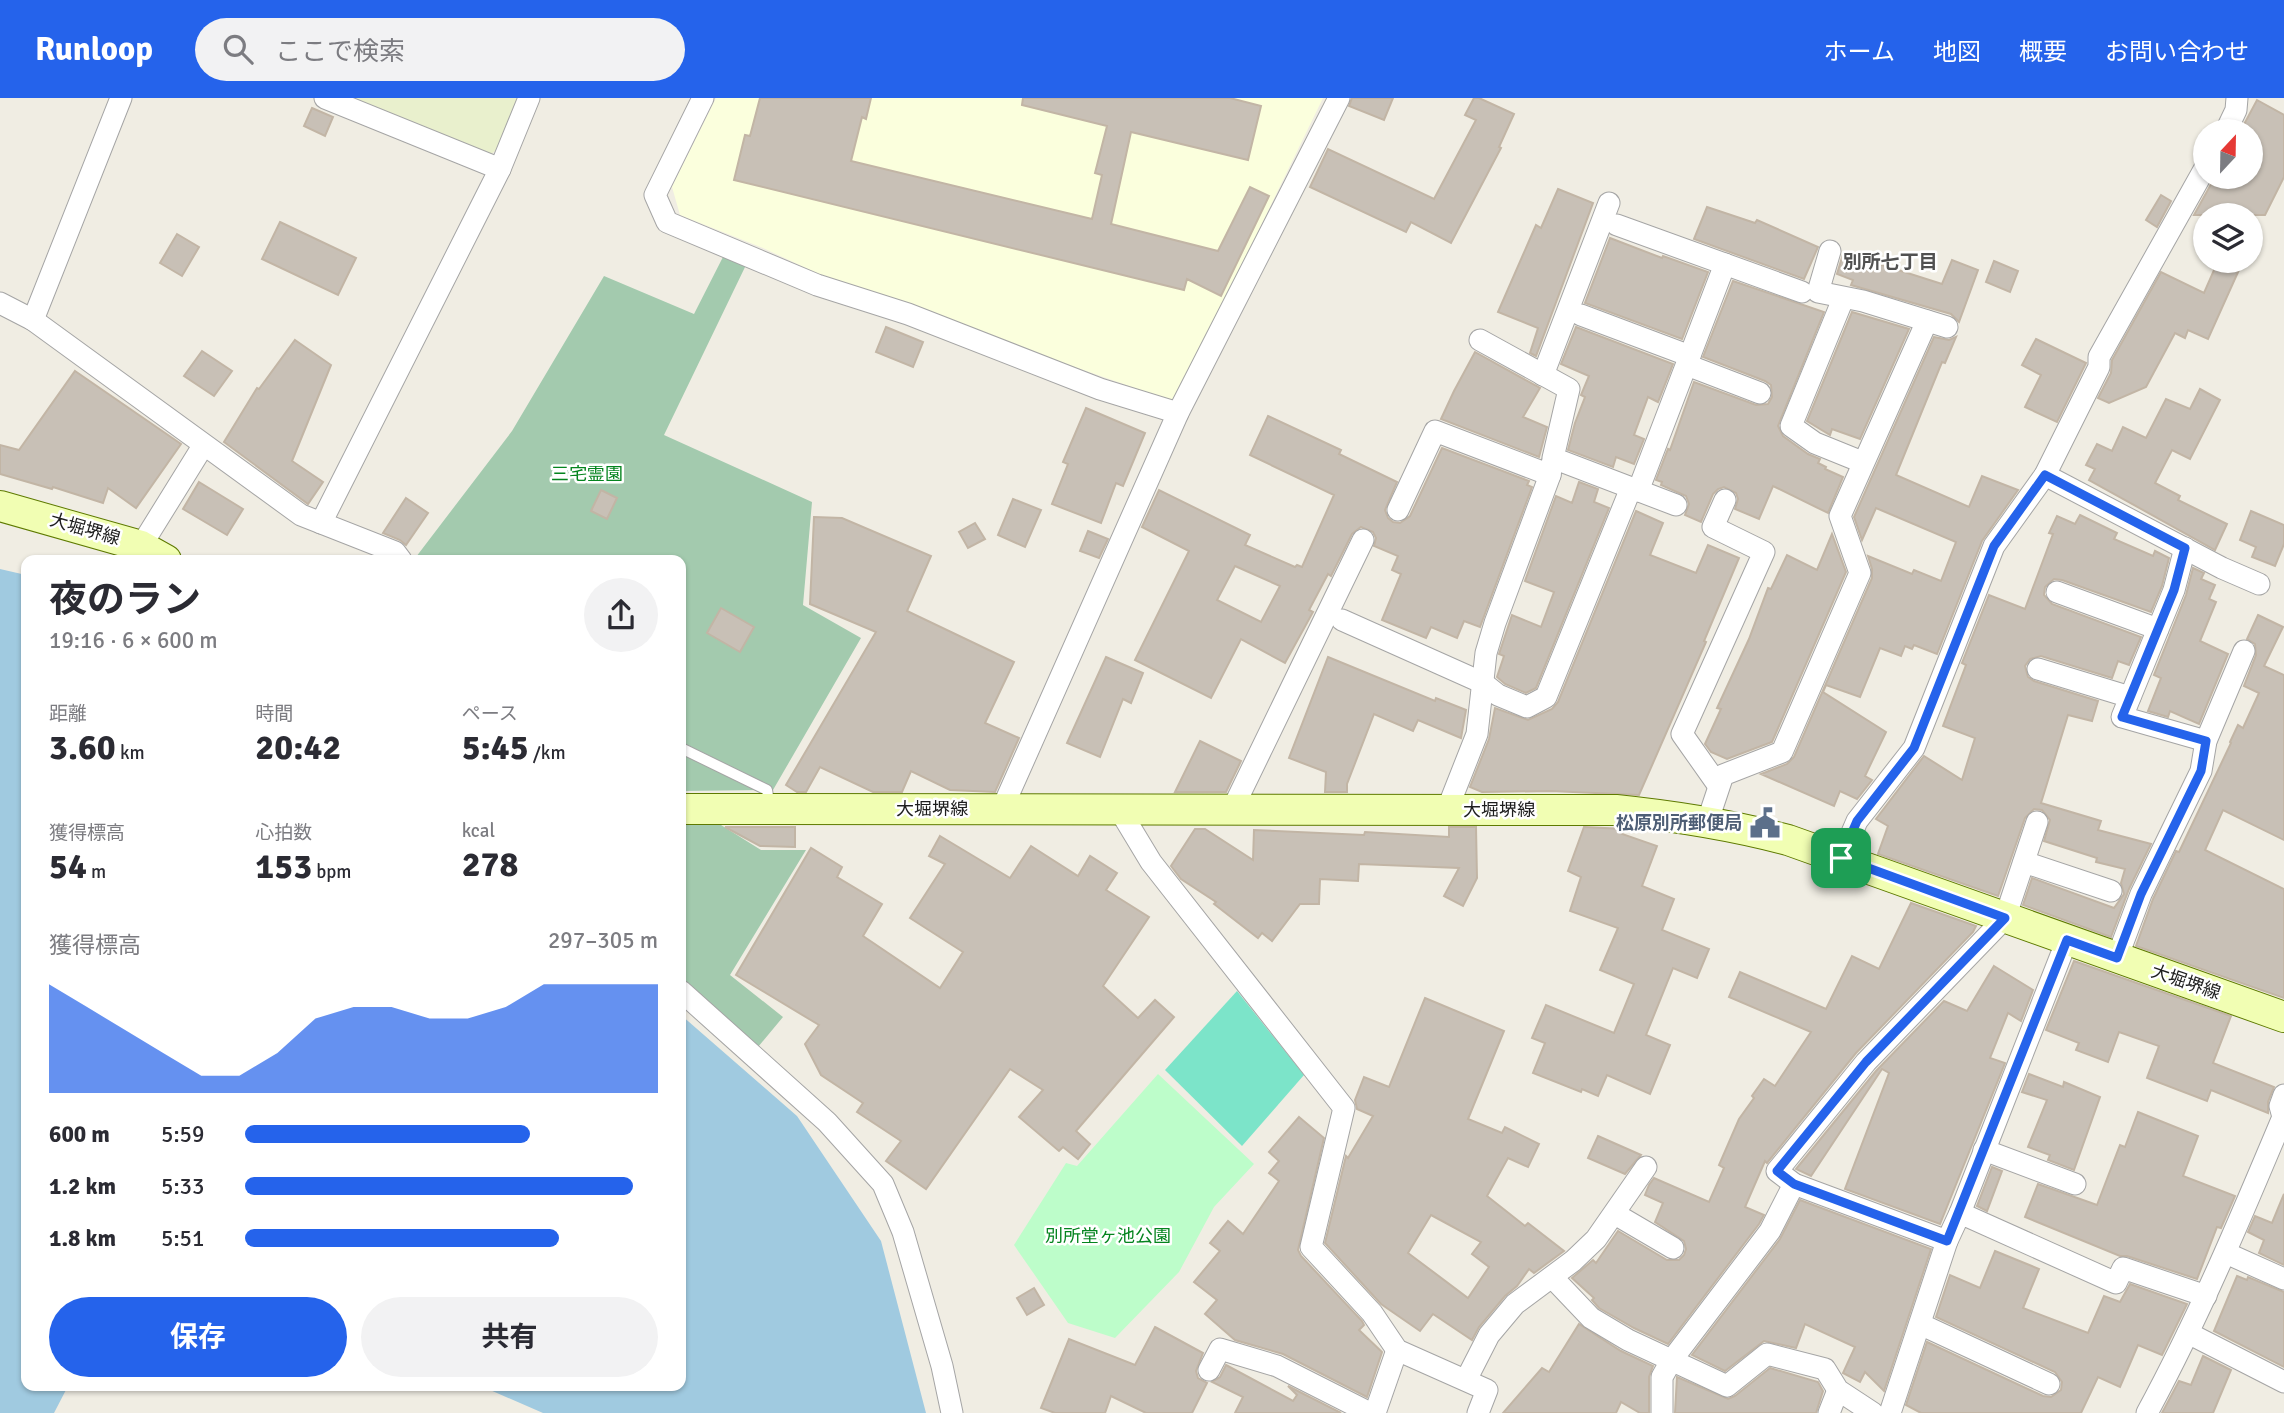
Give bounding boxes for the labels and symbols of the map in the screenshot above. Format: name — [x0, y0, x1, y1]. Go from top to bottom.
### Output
north arrow — [2193, 119, 2263, 189]
district label: 別所七丁目 — [1842, 250, 1938, 274]
park label: 三宅霊園 — [551, 463, 623, 485]
street label: 大堀堺線 — [47, 509, 123, 549]
street label: 大堀堺線 — [896, 798, 968, 820]
street label: 大堀堺線 — [1463, 799, 1535, 821]
public building icon: 松原別所郵便局 — [1748, 806, 1782, 840]
place label: 松原別所郵便局 — [1616, 812, 1742, 834]
pin — [1811, 828, 1871, 888]
street label: 大堀堺線 — [2148, 960, 2224, 1004]
park label: 別所堂ヶ池公園 — [1045, 1225, 1171, 1247]

